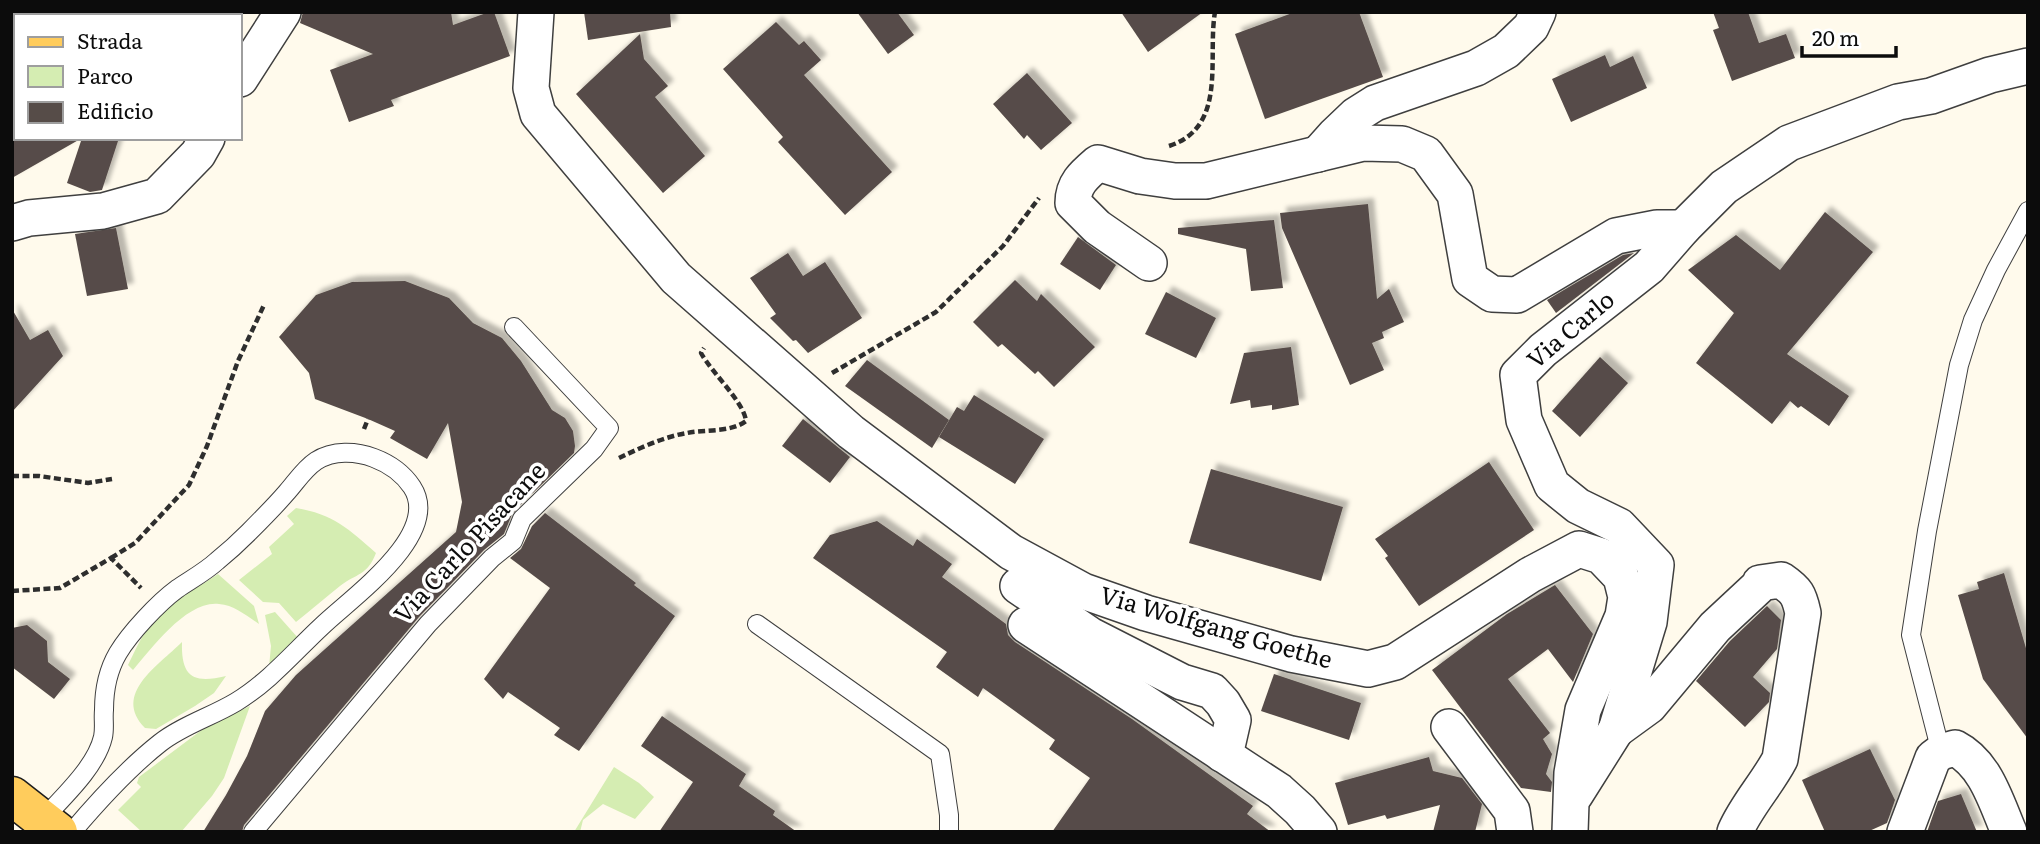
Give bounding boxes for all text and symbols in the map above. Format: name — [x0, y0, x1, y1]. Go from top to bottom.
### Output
legend — [14, 14, 242, 140]
scale bar — [1802, 14, 1896, 58]
text: 20 m — [1812, 21, 1859, 52]
text: Strada — [77, 24, 143, 55]
text: Parco — [77, 59, 133, 90]
text: Edificio — [77, 94, 153, 125]
street label: Via Carlo — [1518, 281, 1621, 375]
street label: Via Carlo Pisacane — [384, 453, 552, 630]
street label: Via Wolfgang Goethe — [1096, 576, 1337, 676]

